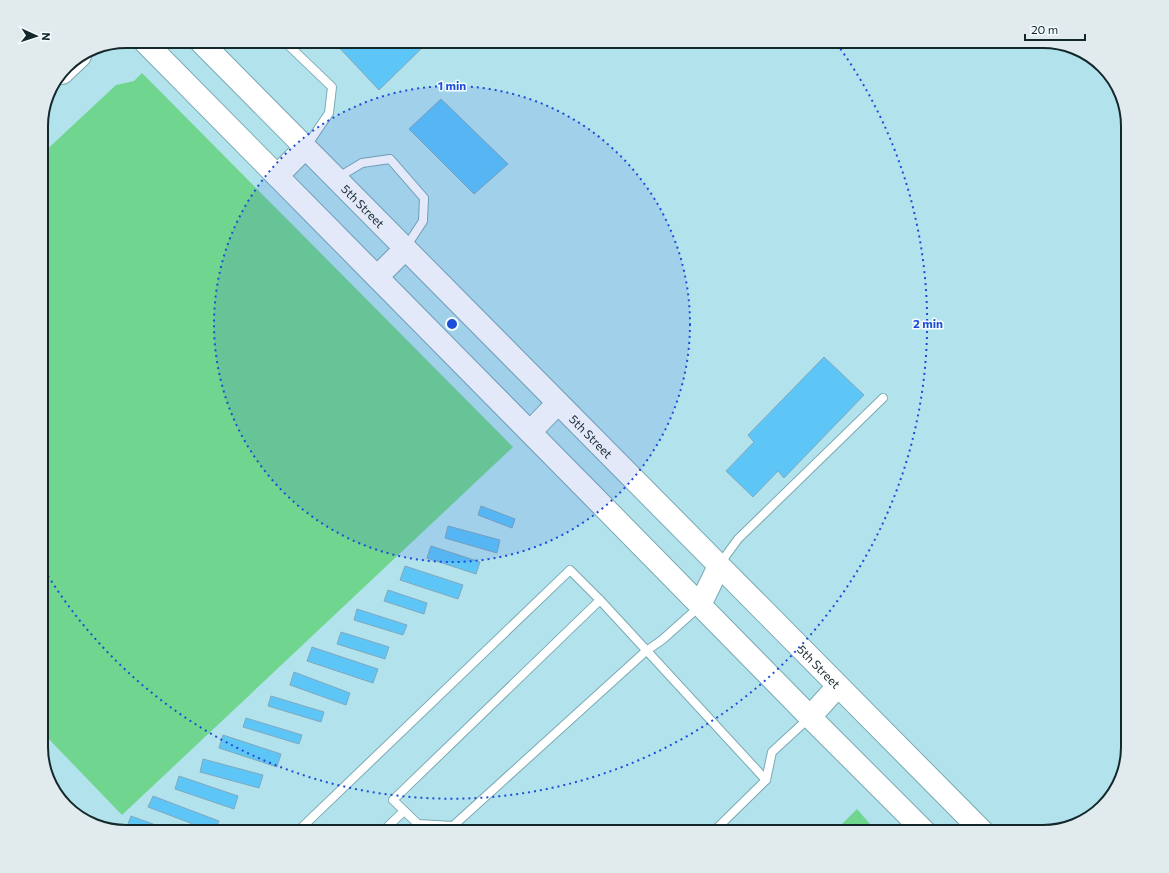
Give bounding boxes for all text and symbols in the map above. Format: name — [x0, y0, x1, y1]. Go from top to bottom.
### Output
north arrow — [16, 16, 56, 56]
scale bar — [1025, 16, 1085, 42]
text: 20 m — [1031, 22, 1058, 36]
text: N — [40, 32, 53, 41]
text: 1 min — [438, 78, 466, 92]
street label: 5th Street — [339, 181, 388, 230]
text: 2 min — [913, 316, 943, 330]
centre of rings — [445, 317, 459, 331]
street label: 5th Street — [567, 412, 616, 461]
street label: 5th Street — [795, 642, 843, 691]

